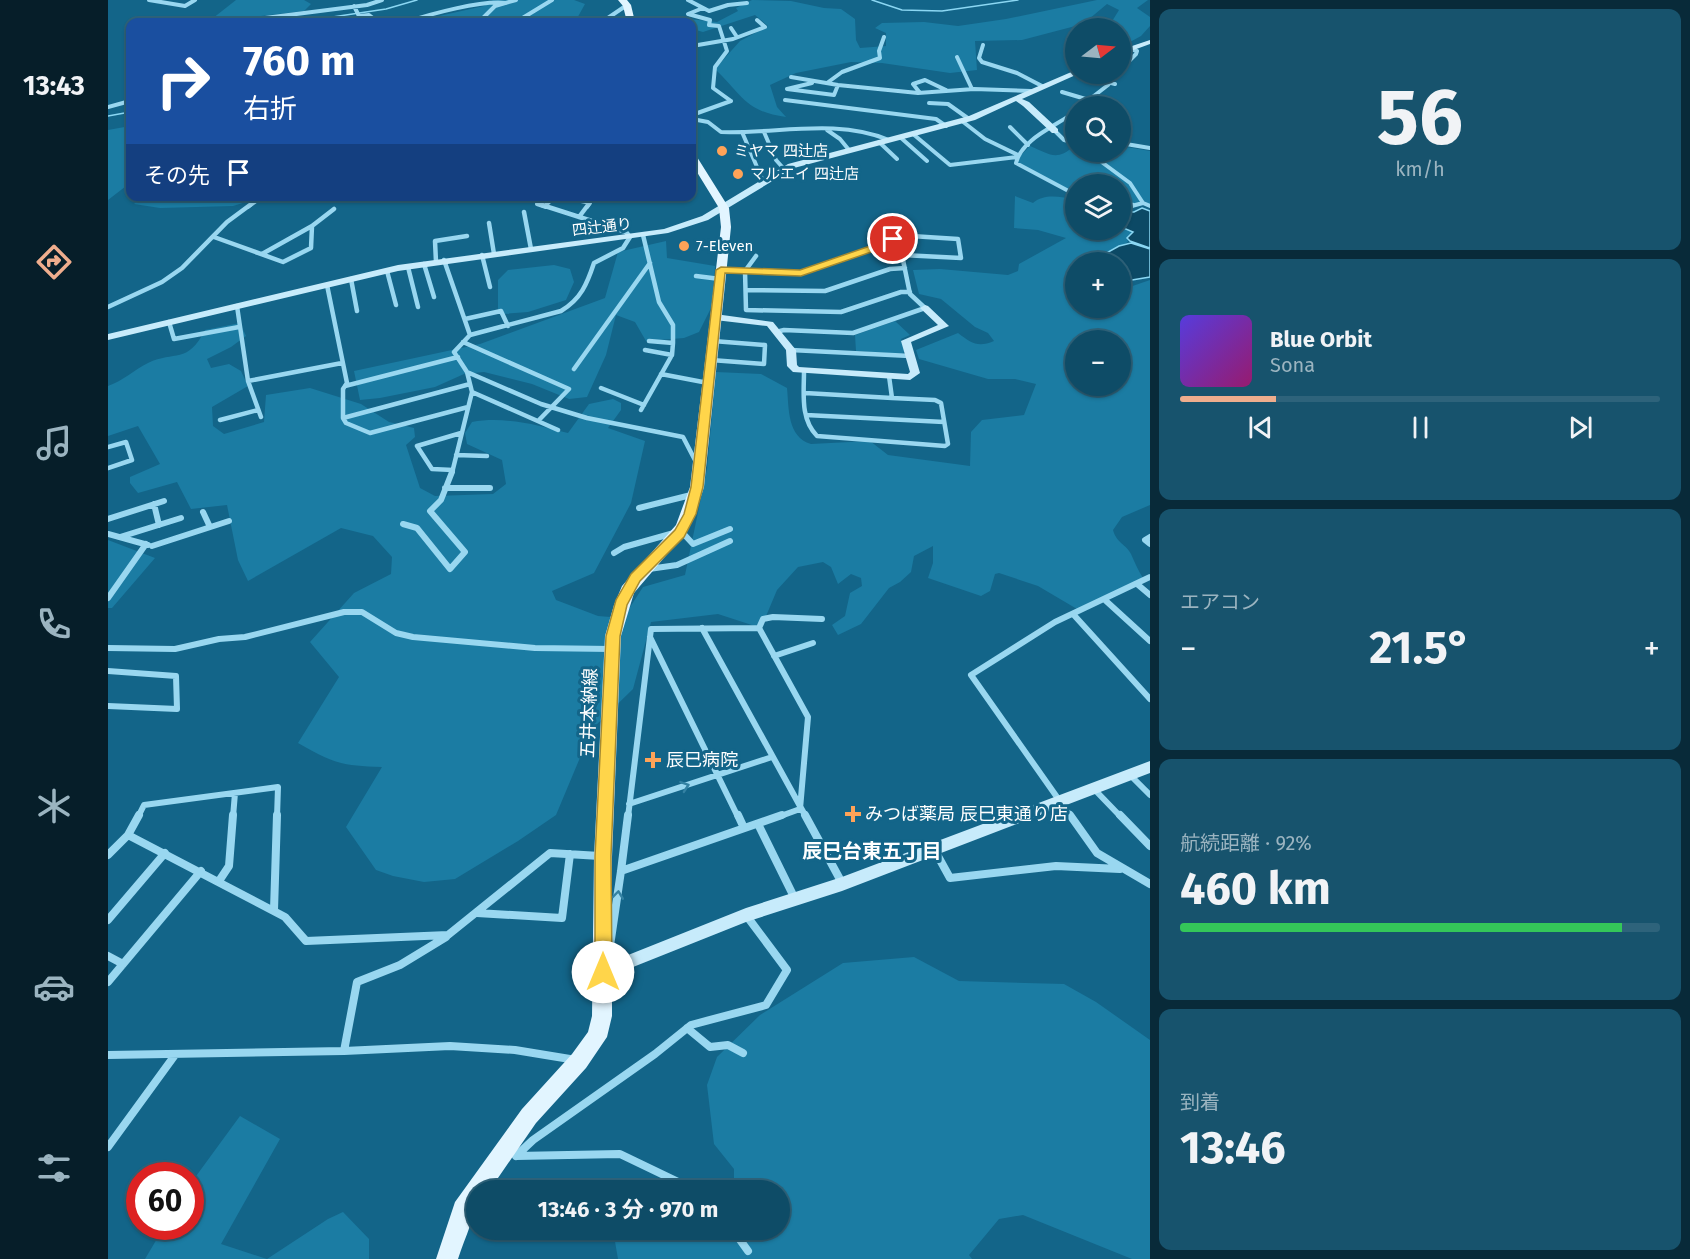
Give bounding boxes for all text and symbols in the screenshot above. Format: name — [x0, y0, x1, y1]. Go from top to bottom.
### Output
north arrow — [1065, 18, 1131, 84]
map controls — [1065, 18, 1131, 396]
text: 760 m — [243, 36, 356, 86]
icon: right — [144, 42, 222, 120]
text: 13:43 — [23, 70, 85, 102]
text: 56 — [1377, 71, 1463, 165]
text: 右折 — [243, 93, 297, 125]
button: search — [1065, 96, 1131, 162]
place label: ミヤマ 四辻店 — [734, 142, 828, 160]
marker: ミヤマ 四辻店 — [715, 144, 729, 158]
icon: arrive — [222, 156, 255, 189]
text: km/h — [1395, 157, 1445, 181]
text: その先 — [144, 162, 210, 189]
place label: マルエイ 四辻店 — [750, 165, 859, 183]
marker: マルエイ 四辻店 — [731, 167, 745, 181]
button: layers — [1065, 174, 1131, 240]
pin — [867, 213, 918, 264]
street label: 四辻通り — [571, 214, 633, 240]
icon: arrive — [876, 222, 909, 255]
place label: 7-Eleven — [696, 237, 753, 255]
marker: 7-Eleven — [677, 239, 691, 253]
icon: directions — [33, 241, 75, 283]
button: + — [1065, 252, 1131, 318]
text: Blue Orbit — [1270, 326, 1372, 353]
button: − — [1065, 330, 1131, 396]
text: Sona — [1270, 353, 1315, 377]
icon: previous — [1244, 411, 1277, 444]
icon: pause — [1404, 411, 1437, 444]
icon: next — [1564, 411, 1597, 444]
icon: music — [33, 422, 75, 464]
text: エアコン — [1180, 590, 1260, 614]
icon: phone — [33, 603, 75, 645]
text: 21.5° — [1369, 621, 1471, 675]
text: − — [1180, 629, 1197, 669]
text: + — [1644, 629, 1660, 669]
street label: 五井本納線 — [576, 668, 602, 758]
place label: 辰巳病院 — [666, 749, 738, 771]
marker: 辰巳病院 — [644, 751, 662, 769]
one-way arrow — [679, 780, 690, 793]
icon: climate — [33, 785, 75, 827]
place label: みつば薬局 辰巳東通り店 — [865, 803, 1068, 825]
marker: みつば薬局 辰巳東通り店 — [846, 807, 860, 821]
text: 航続距離 · 92% — [1180, 831, 1312, 855]
district label: 辰巳台東五丁目 — [802, 839, 942, 863]
text: 460 km — [1180, 862, 1331, 916]
one-way arrow — [612, 890, 624, 899]
position arrow — [571, 940, 635, 1004]
icon: car — [33, 966, 75, 1008]
text: 到着 — [1180, 1090, 1220, 1114]
text: 13:46 — [1180, 1121, 1286, 1175]
icon: filters — [33, 1147, 75, 1189]
speed limit sign: 60 — [126, 1162, 204, 1240]
text: 13:46 · 3 分 · 970 m — [538, 1196, 718, 1223]

